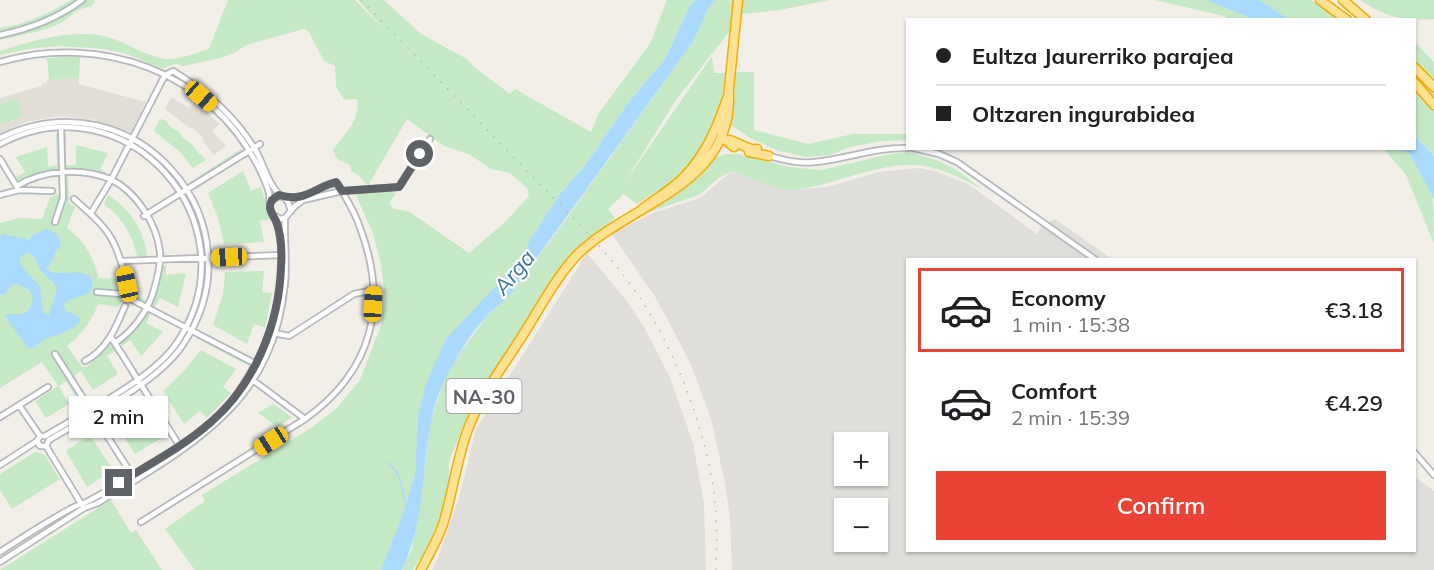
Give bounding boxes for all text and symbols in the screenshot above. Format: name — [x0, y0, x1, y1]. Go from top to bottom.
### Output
text: Eultza Jaurerriko parajea — [972, 42, 1234, 70]
car — [182, 77, 220, 115]
text: Oltzaren ingurabidea — [972, 100, 1195, 128]
route start — [406, 140, 433, 167]
water label: Arga — [486, 244, 541, 301]
car — [211, 247, 247, 267]
car — [114, 265, 140, 303]
icon: car — [939, 283, 993, 337]
text: Economy — [1011, 284, 1106, 312]
car — [363, 286, 383, 322]
text: €3.18 — [1325, 296, 1383, 324]
text: 1 min · 15:38 — [1011, 312, 1130, 337]
icon: car — [939, 376, 993, 430]
text: Comfort — [1011, 377, 1097, 405]
road number: NA-30 — [446, 379, 522, 413]
text: €4.29 — [1325, 389, 1383, 417]
callout: 2 min — [70, 396, 168, 438]
text: 2 min — [93, 404, 144, 429]
text: 2 min · 15:39 — [1011, 405, 1130, 430]
car — [251, 424, 291, 458]
map controls — [834, 432, 888, 552]
button: + — [834, 432, 888, 486]
route end — [105, 469, 132, 496]
button: Confirm — [936, 471, 1386, 540]
button: − — [834, 498, 888, 552]

